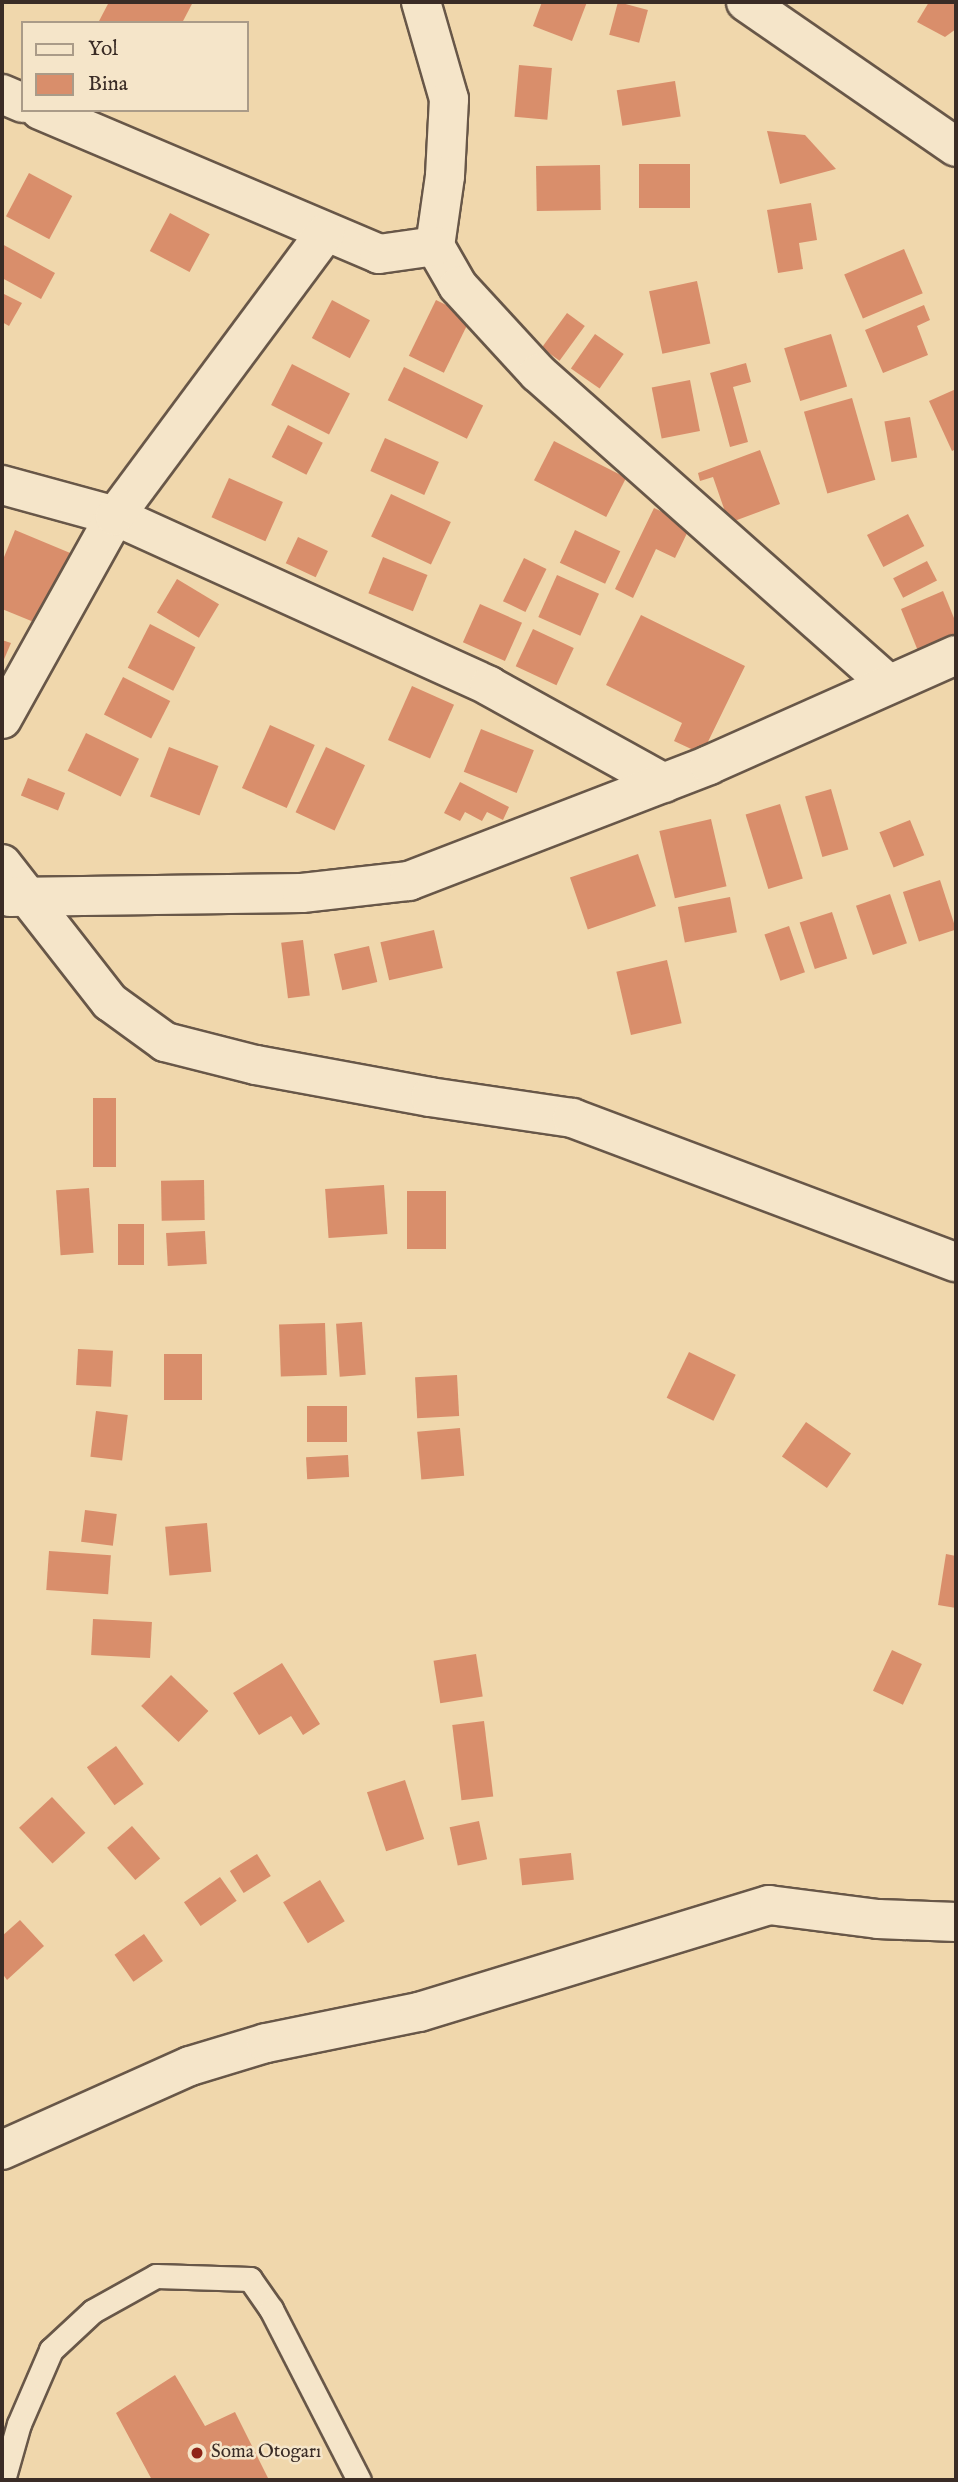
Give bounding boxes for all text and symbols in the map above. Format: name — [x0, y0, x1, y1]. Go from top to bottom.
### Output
legend — [21, 21, 248, 112]
text: Yol — [88, 36, 118, 63]
text: Bina — [88, 71, 128, 98]
place label: Soma Otogarı — [211, 2442, 321, 2464]
marker: Soma Otogarı — [189, 2445, 205, 2461]

